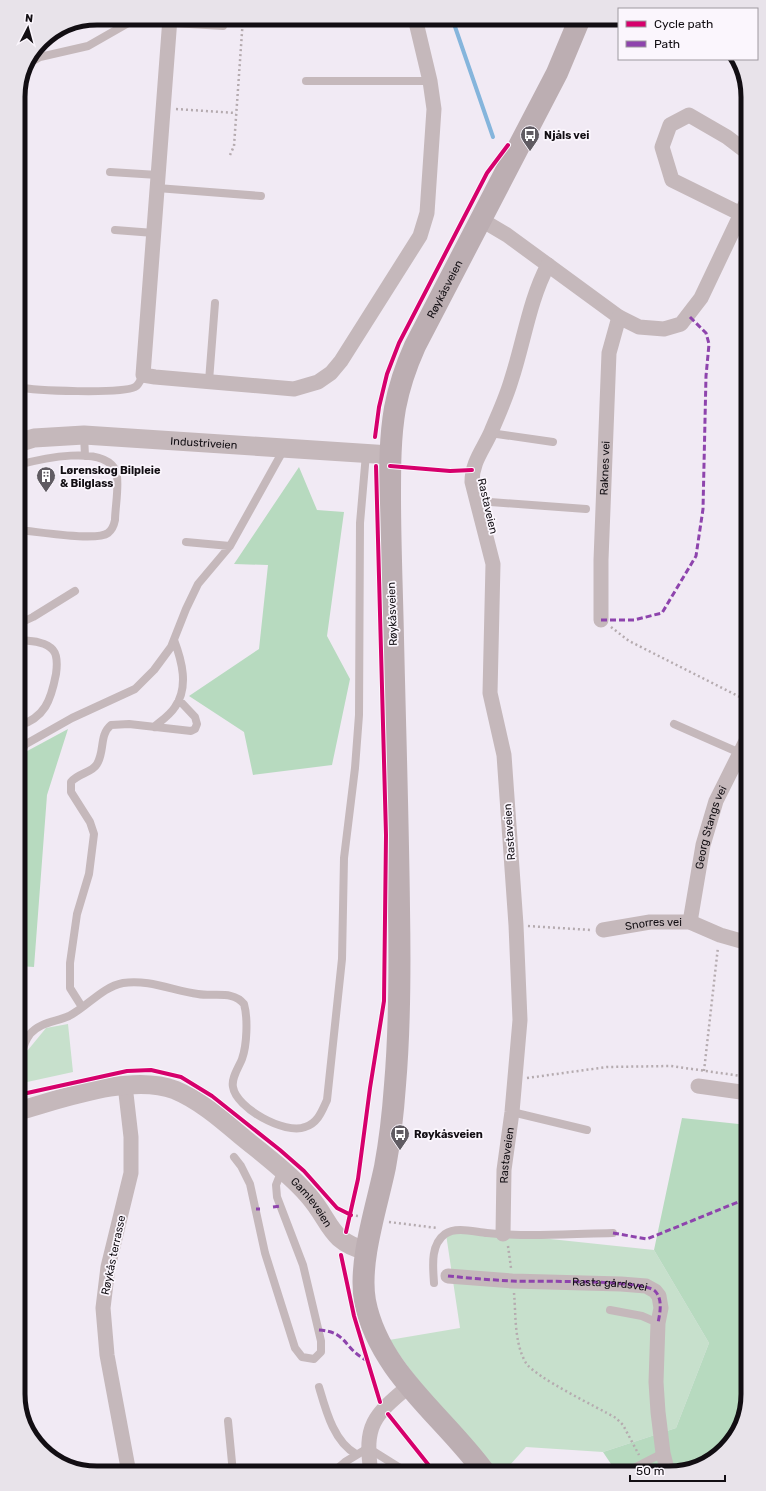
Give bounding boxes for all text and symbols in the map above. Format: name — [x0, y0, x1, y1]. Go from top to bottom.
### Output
north arrow — [8, 8, 48, 48]
legend — [618, 8, 758, 60]
text: N — [24, 12, 34, 25]
text: Cycle path — [654, 17, 713, 31]
text: Path — [654, 37, 680, 51]
bus stop icon: Njåls vei — [519, 124, 541, 152]
place label: Njåls vei — [544, 129, 589, 142]
street label: Røykåsveien — [424, 258, 466, 321]
street label: Industriveien — [170, 435, 238, 452]
street label: Raknes vei — [598, 441, 613, 496]
place label: Lørenskog Bilpleie & Bilglass — [60, 464, 161, 490]
building icon: Lørenskog Bilpleie & Bilglass — [35, 465, 57, 493]
street label: Rastaveien — [475, 477, 500, 535]
street label: Røykåsveien — [385, 582, 400, 646]
street label: Georg Stangs vei — [693, 784, 730, 870]
street label: Rastaveien — [501, 803, 518, 861]
street label: Snorres vei — [624, 916, 682, 933]
bus stop icon: Røykåsveien — [389, 1123, 411, 1151]
street label: Rastaveien — [498, 1126, 517, 1183]
place label: Røykåsveien — [414, 1128, 483, 1141]
street label: Gamleveien — [288, 1175, 335, 1230]
street label: Røykås terrasse — [99, 1214, 128, 1296]
street label: Rasta gårdsvei — [572, 1276, 649, 1294]
scale bar — [630, 1457, 725, 1483]
text: 50 m — [636, 1464, 664, 1478]

